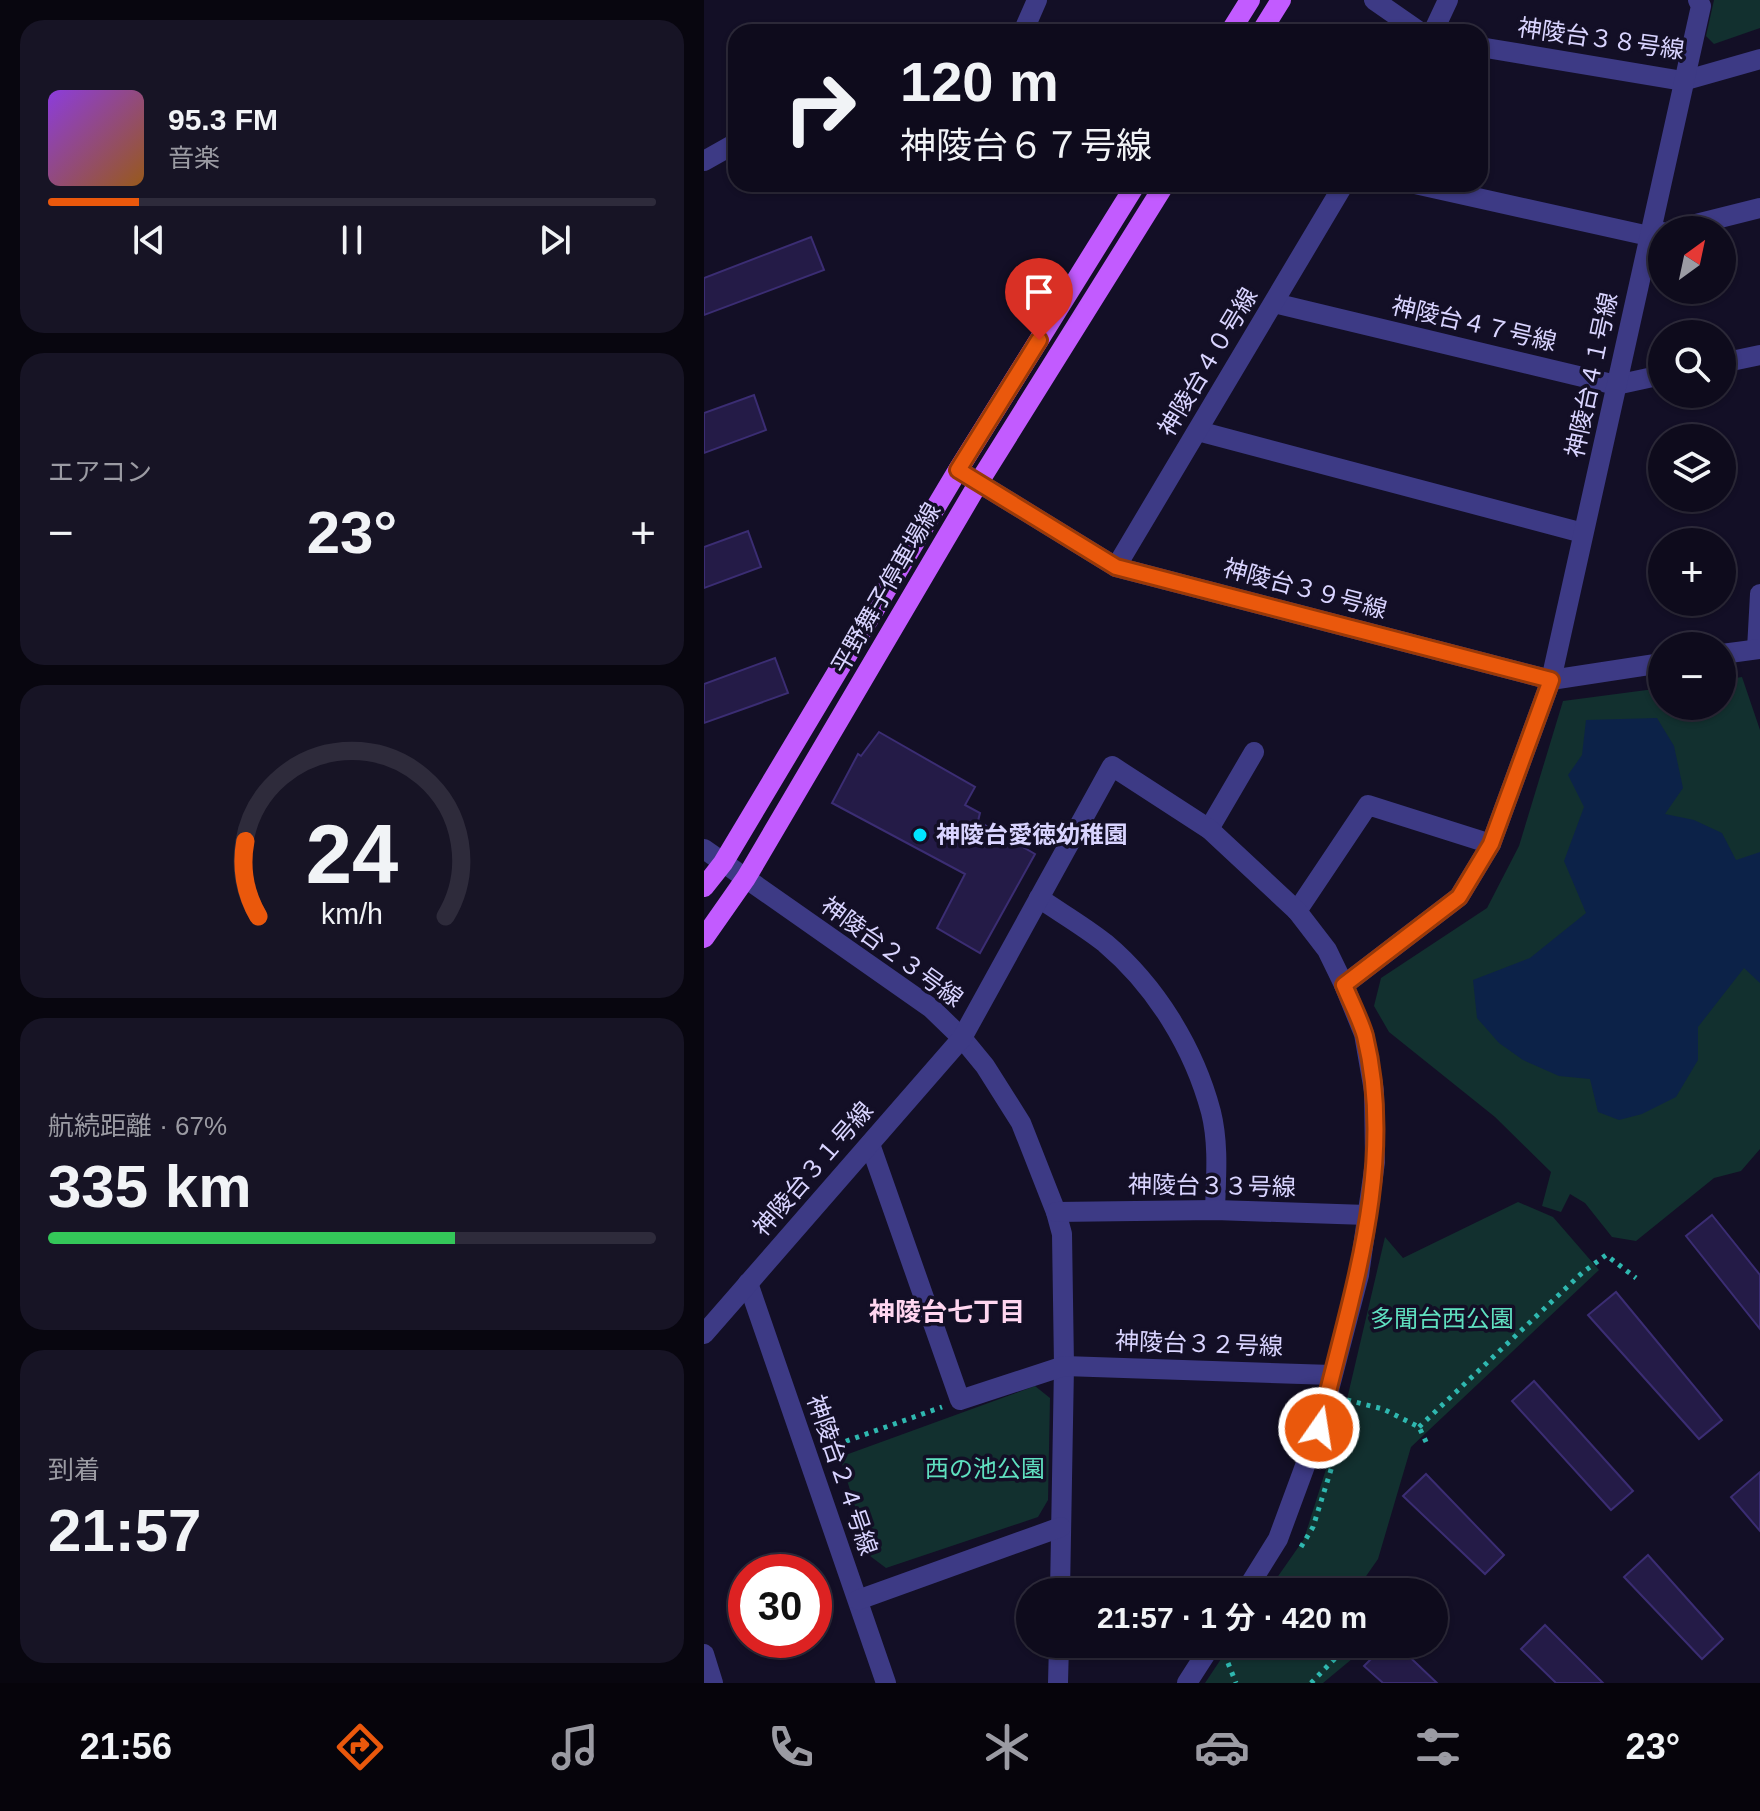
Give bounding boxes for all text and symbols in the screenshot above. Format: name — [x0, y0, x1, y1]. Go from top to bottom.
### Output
street label: 神陵台３８号線 — [1516, 13, 1686, 64]
text: 120 m — [900, 50, 1059, 113]
icon: right — [768, 56, 872, 160]
text: 95.3 FM — [168, 103, 278, 136]
text: 神陵台６７号線 — [900, 125, 1152, 166]
text: 音楽 — [168, 143, 220, 173]
north arrow — [1648, 216, 1736, 304]
map controls — [1648, 216, 1736, 720]
icon: previous — [127, 218, 171, 262]
icon: pause — [330, 218, 374, 262]
icon: next — [533, 218, 577, 262]
pin — [1005, 258, 1073, 340]
icon: arrive — [1017, 270, 1061, 314]
street label: 神陵台４０号線 — [1153, 283, 1262, 441]
street label: 神陵台４１号線 — [1561, 290, 1622, 460]
street label: 神陵台４７号線 — [1389, 291, 1559, 356]
button: search — [1648, 320, 1736, 408]
button: layers — [1648, 424, 1736, 512]
text: エアコン — [48, 457, 152, 487]
street label: 平野舞子停車場線 — [826, 498, 945, 678]
text: 23° — [307, 499, 397, 566]
text: − — [48, 508, 74, 557]
text: + — [630, 508, 656, 557]
button: + — [1648, 528, 1736, 616]
street label: 神陵台３９号線 — [1220, 554, 1390, 623]
button: − — [1648, 632, 1736, 720]
text: 24 — [306, 808, 398, 901]
place label: 神陵台愛徳幼稚園 — [936, 821, 1128, 848]
marker: 神陵台愛徳幼稚園 — [911, 826, 929, 844]
street label: 神陵台２３号線 — [816, 891, 968, 1012]
text: km/h — [321, 899, 383, 931]
street label: 神陵台３１号線 — [747, 1096, 878, 1241]
text: 航続距離 · 67% — [48, 1111, 227, 1141]
text: 335 km — [48, 1153, 252, 1220]
street label: 神陵台３３号線 — [1128, 1171, 1296, 1200]
district label: 神陵台七丁目 — [869, 1297, 1025, 1327]
park label: 多聞台西公園 — [1370, 1305, 1514, 1332]
street label: 神陵台３２号線 — [1115, 1327, 1283, 1360]
position arrow — [1277, 1386, 1361, 1470]
street label: 神陵台２４号線 — [802, 1391, 883, 1559]
text: 到着 — [48, 1455, 100, 1485]
park label: 西の池公園 — [925, 1455, 1045, 1482]
text: 21:57 — [48, 1497, 201, 1564]
speed limit sign: 30 — [728, 1554, 832, 1658]
text: 21:57 · 1 分 · 420 m — [1097, 1601, 1367, 1634]
icon: directions — [332, 1719, 388, 1775]
icon: music — [547, 1719, 603, 1775]
icon: phone — [763, 1719, 819, 1775]
icon: climate — [979, 1719, 1035, 1775]
icon: car — [1194, 1719, 1250, 1775]
icon: filters — [1410, 1719, 1466, 1775]
text: 21:56 — [80, 1726, 172, 1767]
text: 23° — [1626, 1726, 1680, 1767]

